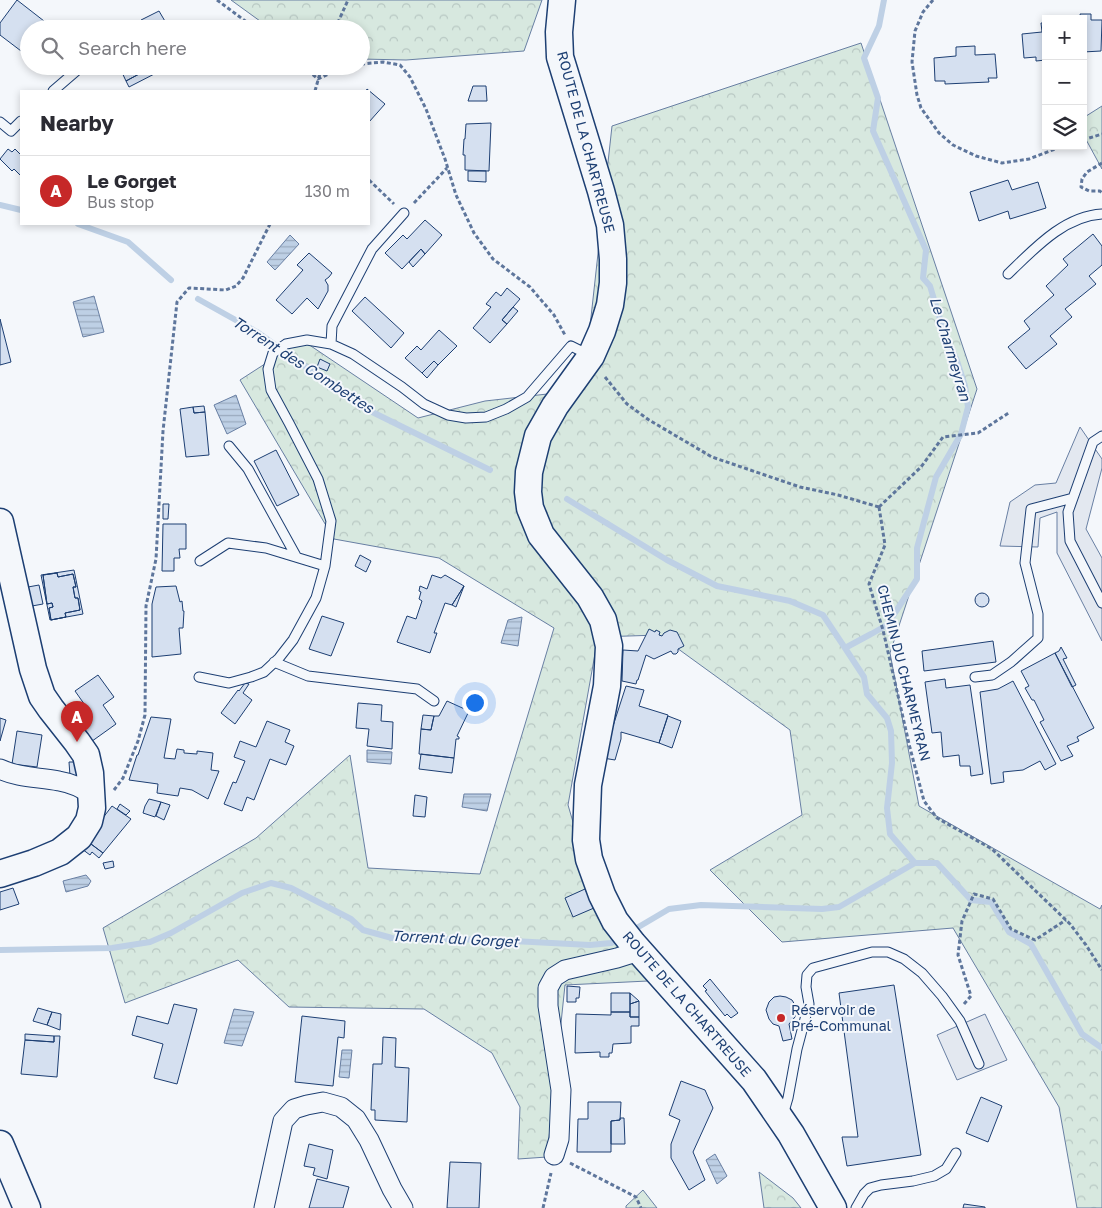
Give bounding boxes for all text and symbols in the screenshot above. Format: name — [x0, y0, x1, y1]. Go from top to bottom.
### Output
map controls — [1042, 15, 1087, 150]
button: + — [1042, 15, 1087, 60]
search box — [20, 20, 370, 75]
icon: search — [38, 34, 66, 62]
text: Search here — [78, 36, 187, 59]
street label: ROUTE DE LA CHARTREUSE — [554, 49, 619, 235]
button: − — [1042, 60, 1087, 105]
button: layers — [1042, 105, 1087, 150]
text: Nearby — [40, 110, 114, 136]
text: Le Gorget — [87, 169, 177, 192]
text: A — [50, 181, 62, 201]
text: 130 m — [305, 181, 350, 201]
text: Bus stop — [87, 192, 154, 212]
water label: Le Charmeyran — [926, 294, 976, 404]
water label: Torrent des Combettes — [230, 312, 378, 417]
street label: CHEMIN DU CHARMEYRAN — [874, 583, 935, 763]
your location — [462, 690, 488, 716]
pin: A — [61, 701, 93, 742]
water label: Torrent du Gorget — [391, 926, 521, 951]
street label: ROUTE DE LA CHARTREUSE — [620, 927, 755, 1080]
place label: Réservoir de Pré-Communal — [791, 1001, 891, 1034]
marker: Réservoir de Pré-Communal — [775, 1012, 787, 1024]

